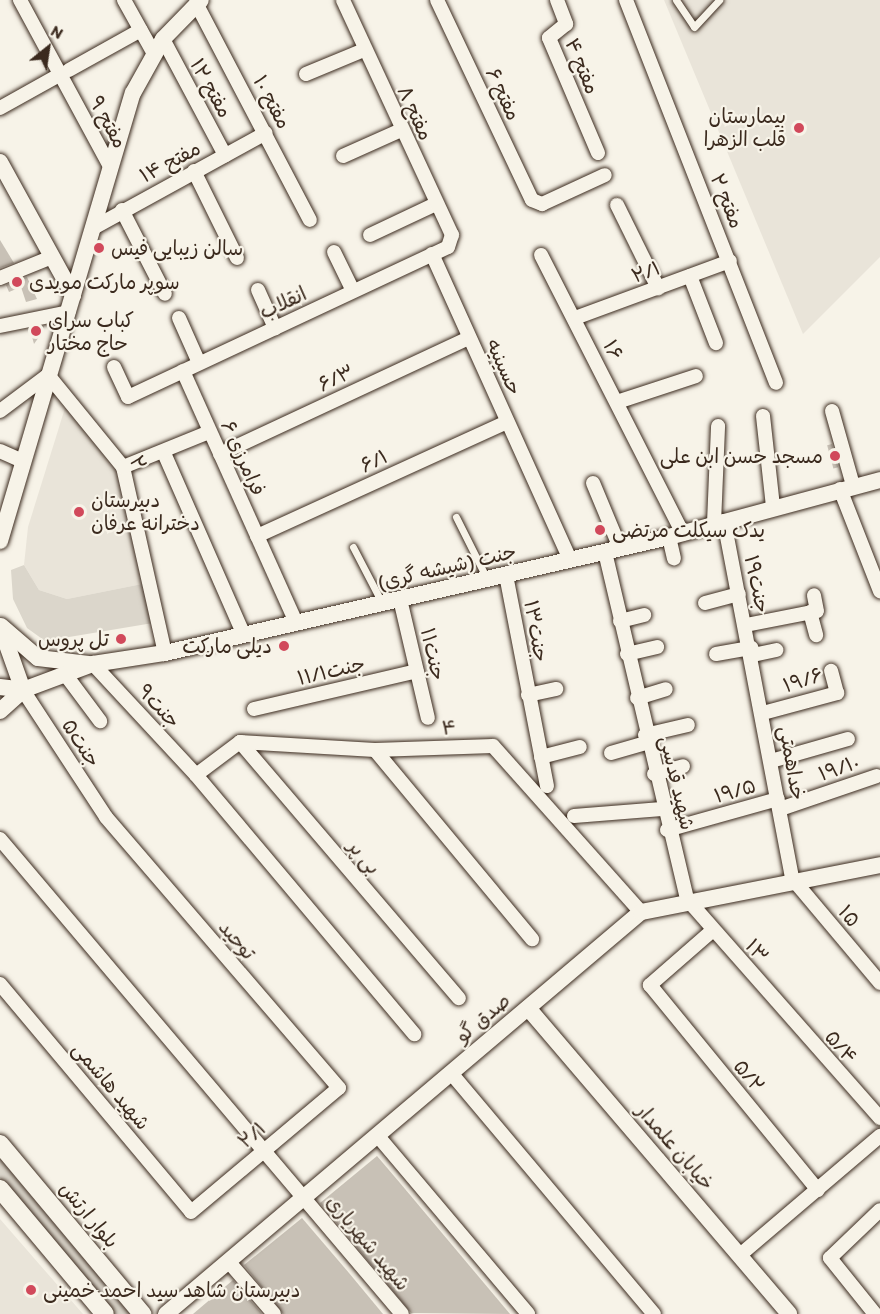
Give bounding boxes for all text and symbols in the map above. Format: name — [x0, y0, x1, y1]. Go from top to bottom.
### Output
north arrow — [18, 18, 78, 78]
text: N — [48, 21, 67, 43]
street label: مفتح ۴ — [560, 35, 604, 97]
street label: مفتح ۱۲ — [185, 54, 237, 122]
street label: مفتح ۶ — [480, 64, 526, 124]
street label: مفتح ۱۰ — [248, 71, 296, 133]
street label: مفتح ۸ — [392, 82, 438, 144]
street label: مفتح ۹ — [84, 92, 132, 152]
place label: بیمارستان قلب الزهرا — [703, 104, 786, 151]
marker: بیمارستان قلب الزهرا — [790, 119, 808, 137]
street label: مفتح ۱۴ — [135, 136, 205, 188]
street label: مفتح ۲ — [705, 170, 749, 232]
place label: سالن زیبایی فیس — [111, 236, 243, 260]
marker: سالن زیبایی فیس — [92, 241, 106, 255]
street label: ۲/۱ — [628, 256, 664, 288]
place label: سوپر مارکت مویدی — [29, 270, 180, 294]
marker: سوپر مارکت مویدی — [10, 275, 24, 289]
street label: انقلاب — [256, 282, 310, 324]
place label: کباب سرای حاج مختار — [48, 308, 134, 355]
marker: کباب سرای حاج مختار — [29, 324, 43, 338]
street label: حسینیه — [481, 335, 527, 399]
street label: ۱۶ — [598, 336, 628, 364]
street label: ۶/۳ — [314, 359, 358, 397]
street label: فرامرزی ۶ — [216, 417, 270, 499]
street label: ۶/۱ — [356, 444, 392, 478]
place label: مسجد حسن ابن علی — [660, 444, 823, 468]
marker: مسجد حسن ابن علی — [828, 449, 842, 463]
street label: ۲ — [124, 452, 152, 474]
place label: دبیرستان دخترانه عرفان — [91, 488, 200, 535]
marker: دبیرستان دخترانه عرفان — [72, 505, 86, 519]
place label: یدک سیکلت مرتضی — [612, 518, 765, 542]
marker: یدک سیکلت مرتضی — [593, 523, 607, 537]
street label: جنت (شیشه گری) — [375, 539, 519, 595]
street label: جنت۱۹ — [739, 553, 775, 615]
street label: جنت۱۳ — [519, 598, 553, 664]
street label: جنت۱۱ — [415, 625, 451, 683]
place label: تل پروس — [38, 627, 109, 651]
marker: تل پروس — [114, 632, 128, 646]
place label: دیلی مارکت — [182, 634, 272, 658]
marker: دیلی مارکت — [277, 639, 291, 653]
street label: جنت۱۱/۱ — [295, 652, 367, 690]
street label: ۱۹/۶ — [780, 662, 826, 698]
street label: جنت۹ — [133, 679, 185, 733]
street label: جنت۵ — [57, 714, 105, 772]
street label: ۴ — [441, 716, 457, 740]
street label: خداهمتی — [774, 724, 810, 802]
street label: شهید قدسی — [655, 734, 699, 832]
street label: ۱۹/۱۰ — [815, 750, 863, 786]
street label: ۱۹/۵ — [711, 774, 759, 808]
street label: بی پر — [342, 835, 386, 879]
street label: ۱۵ — [833, 900, 865, 932]
street label: توحید — [213, 915, 261, 965]
street label: ۱۳ — [740, 934, 774, 968]
street label: صدق گو — [451, 988, 515, 1048]
street label: ۵/۴ — [820, 1025, 862, 1069]
street label: شهید هاشمی — [67, 1037, 155, 1135]
street label: ۵/۲ — [728, 1055, 770, 1097]
street label: خیابان علمدار — [631, 1099, 719, 1195]
street label: ۲/۱ — [233, 1116, 271, 1154]
street label: بلوار ارتش — [54, 1177, 124, 1253]
street label: شهید شهریاری — [321, 1190, 415, 1296]
place label: دبیرستان شاهد سید احمد خمینی — [43, 1278, 300, 1302]
marker: دبیرستان شاهد سید احمد خمینی — [24, 1283, 38, 1297]

